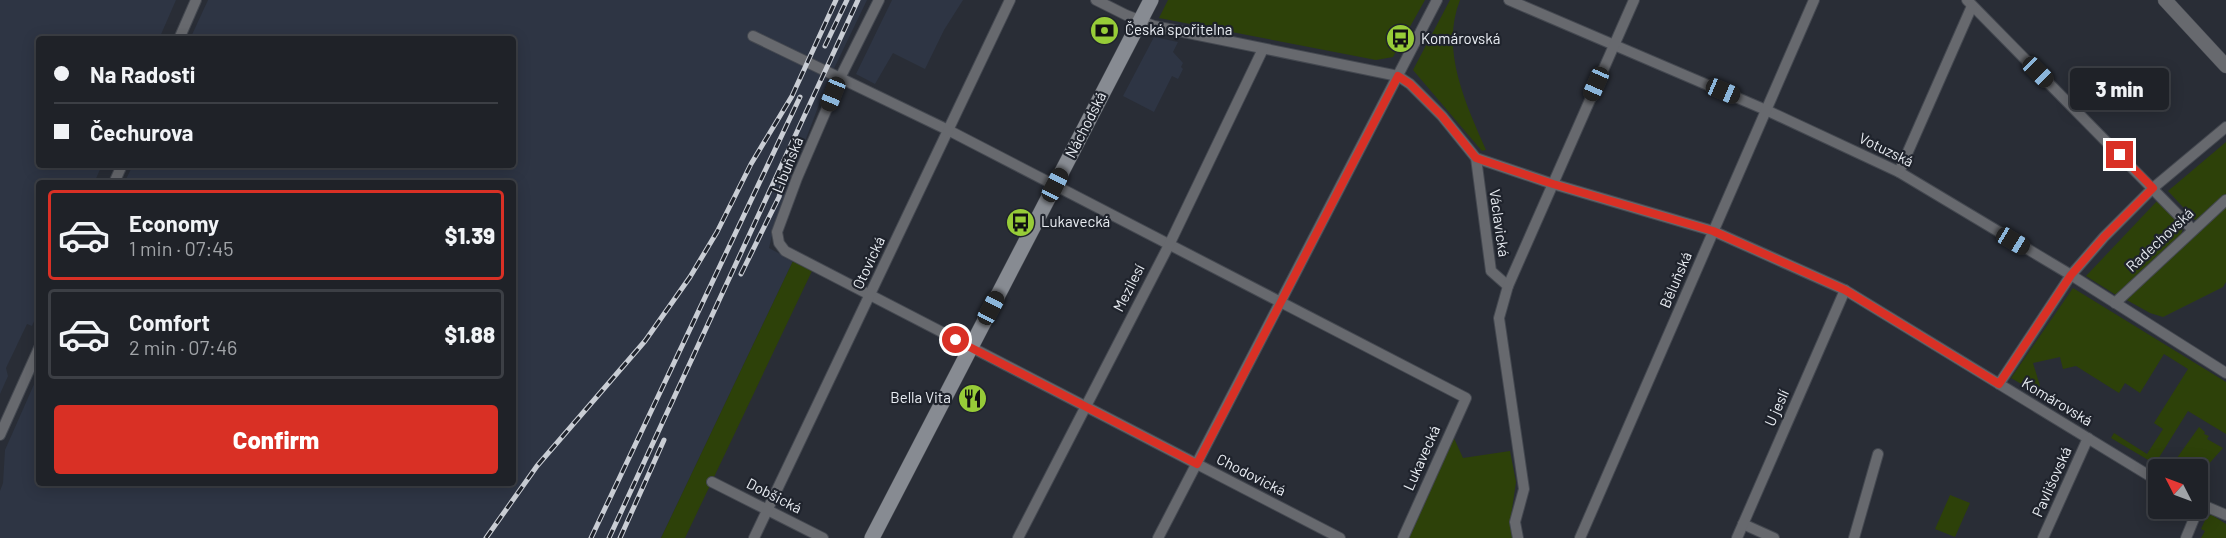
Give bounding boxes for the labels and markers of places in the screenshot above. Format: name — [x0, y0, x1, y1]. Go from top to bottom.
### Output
bank icon: Česká spořitelna — [1088, 14, 1120, 46]
place label: Česká spořitelna — [1125, 20, 1232, 38]
bus stop icon: Komárovská — [1384, 23, 1416, 55]
place label: Komárovská — [1421, 29, 1500, 47]
bus stop icon: Lukavecká — [1004, 206, 1036, 238]
place label: Lukavecká — [1041, 212, 1110, 230]
restaurant icon: Bella Vita — [956, 382, 988, 414]
place label: Bella Vita — [890, 388, 951, 406]

